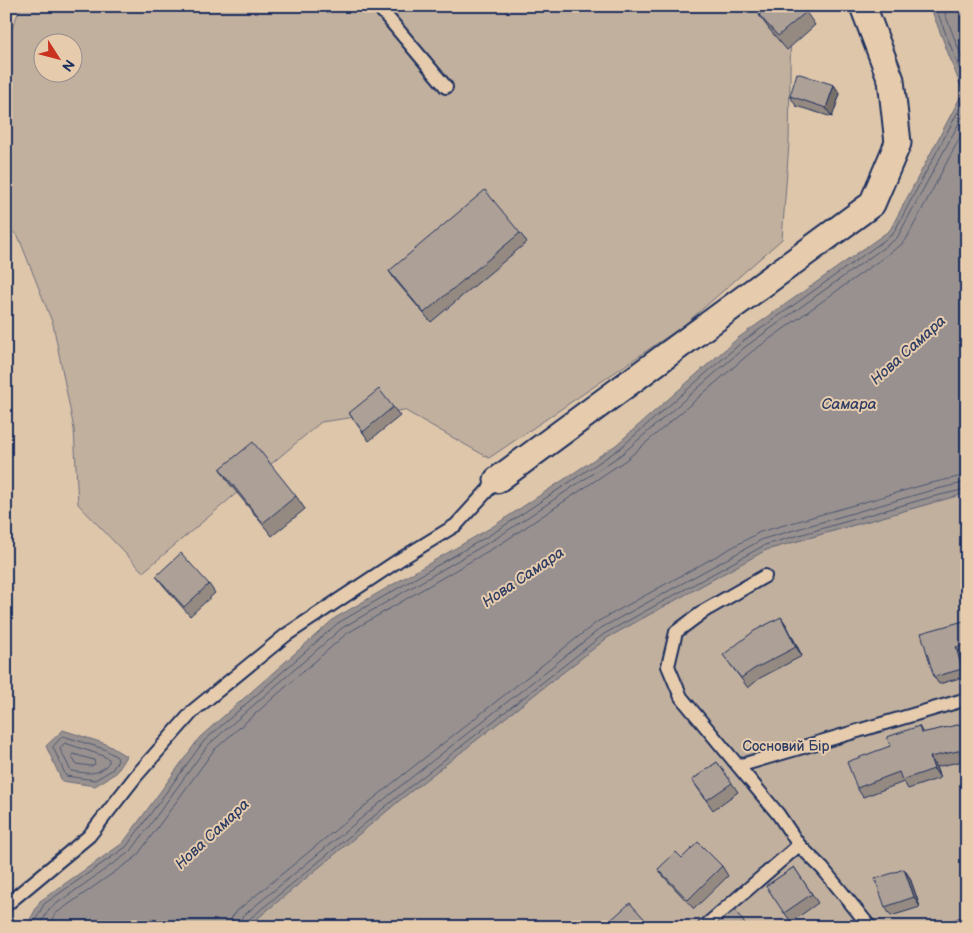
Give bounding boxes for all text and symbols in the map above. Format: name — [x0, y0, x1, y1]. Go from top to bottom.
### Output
north arrow — [32, 32, 82, 82]
text: N — [58, 56, 78, 75]
water label: Нова Самара — [867, 311, 950, 389]
water label: Самара — [821, 395, 877, 414]
water label: Нова Самара — [479, 543, 568, 612]
park label: Сосновий Бір — [743, 738, 830, 755]
water label: Нова Самара — [171, 795, 254, 874]

